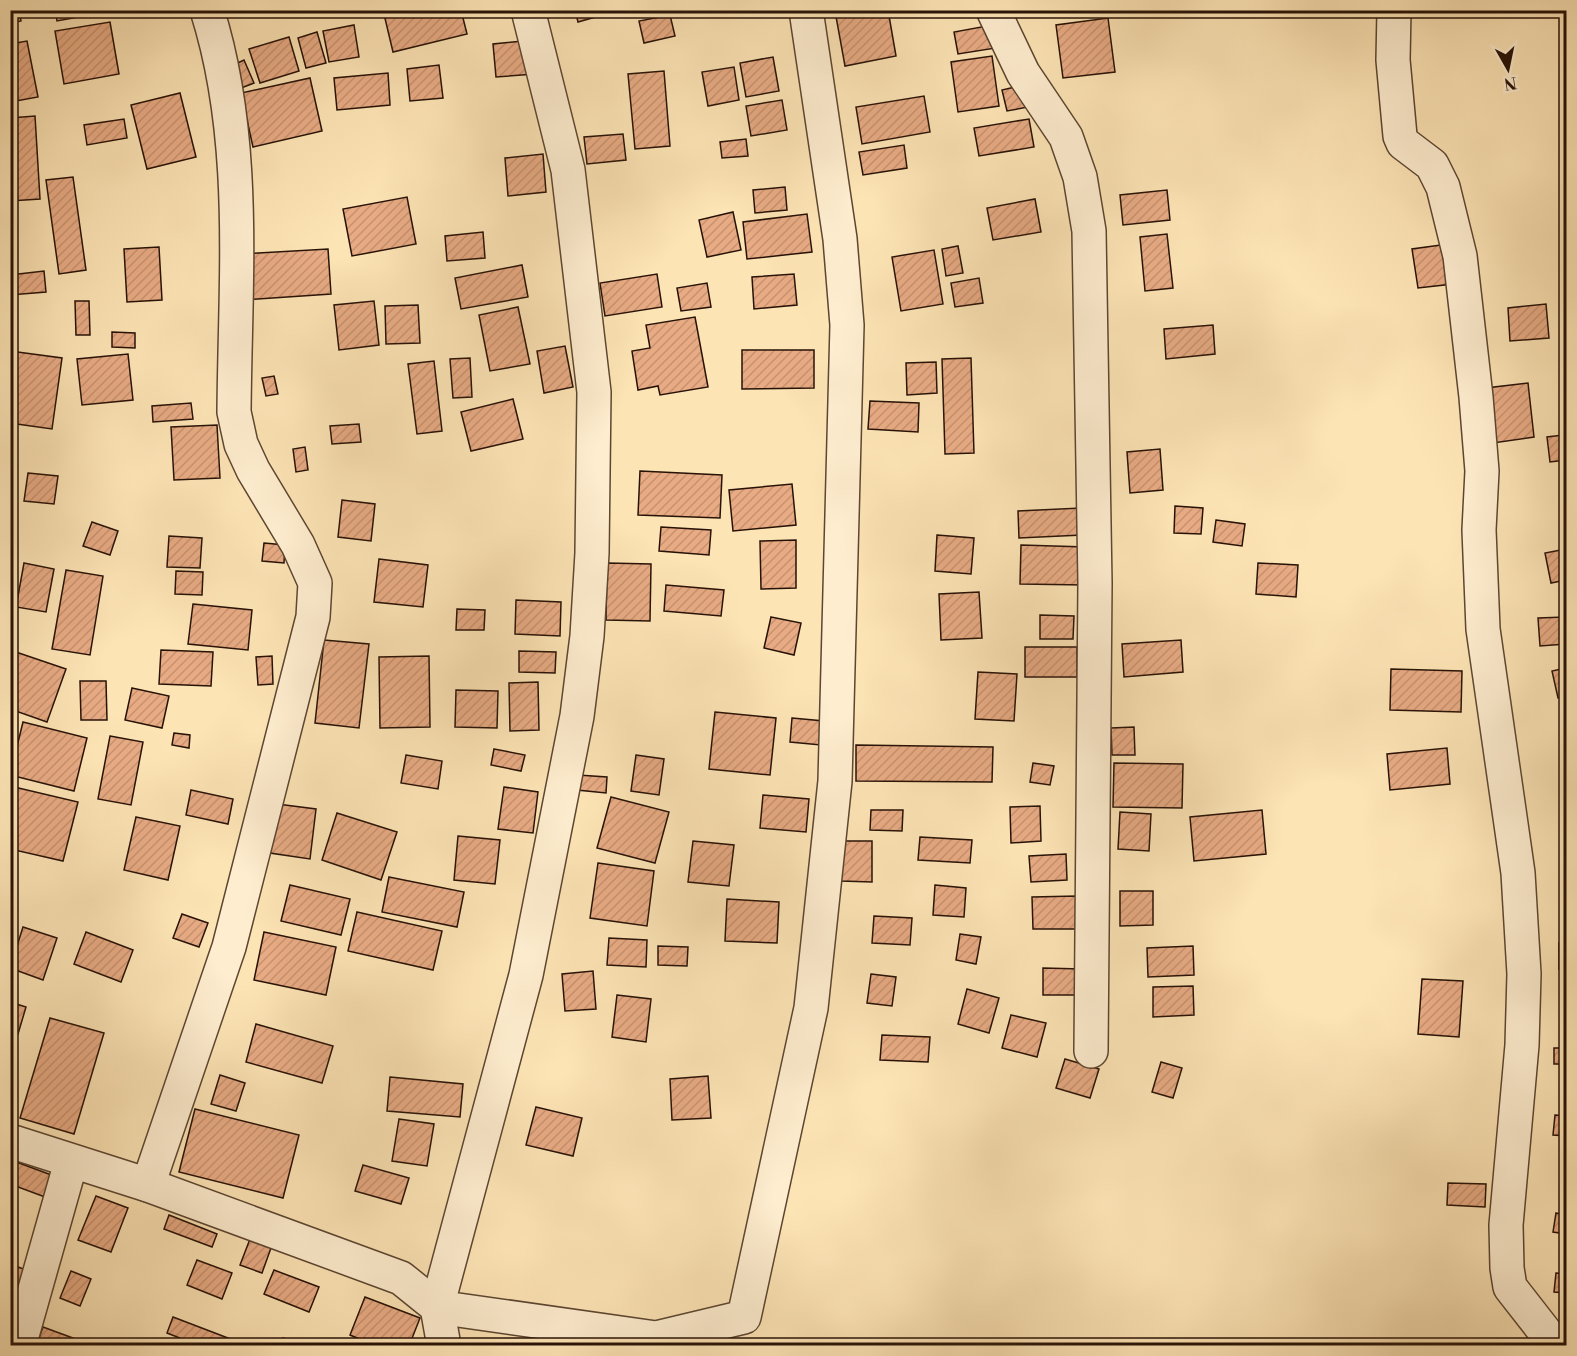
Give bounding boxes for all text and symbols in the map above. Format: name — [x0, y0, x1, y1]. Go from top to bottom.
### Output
north arrow — [1478, 39, 1538, 99]
text: N — [1502, 72, 1518, 94]

